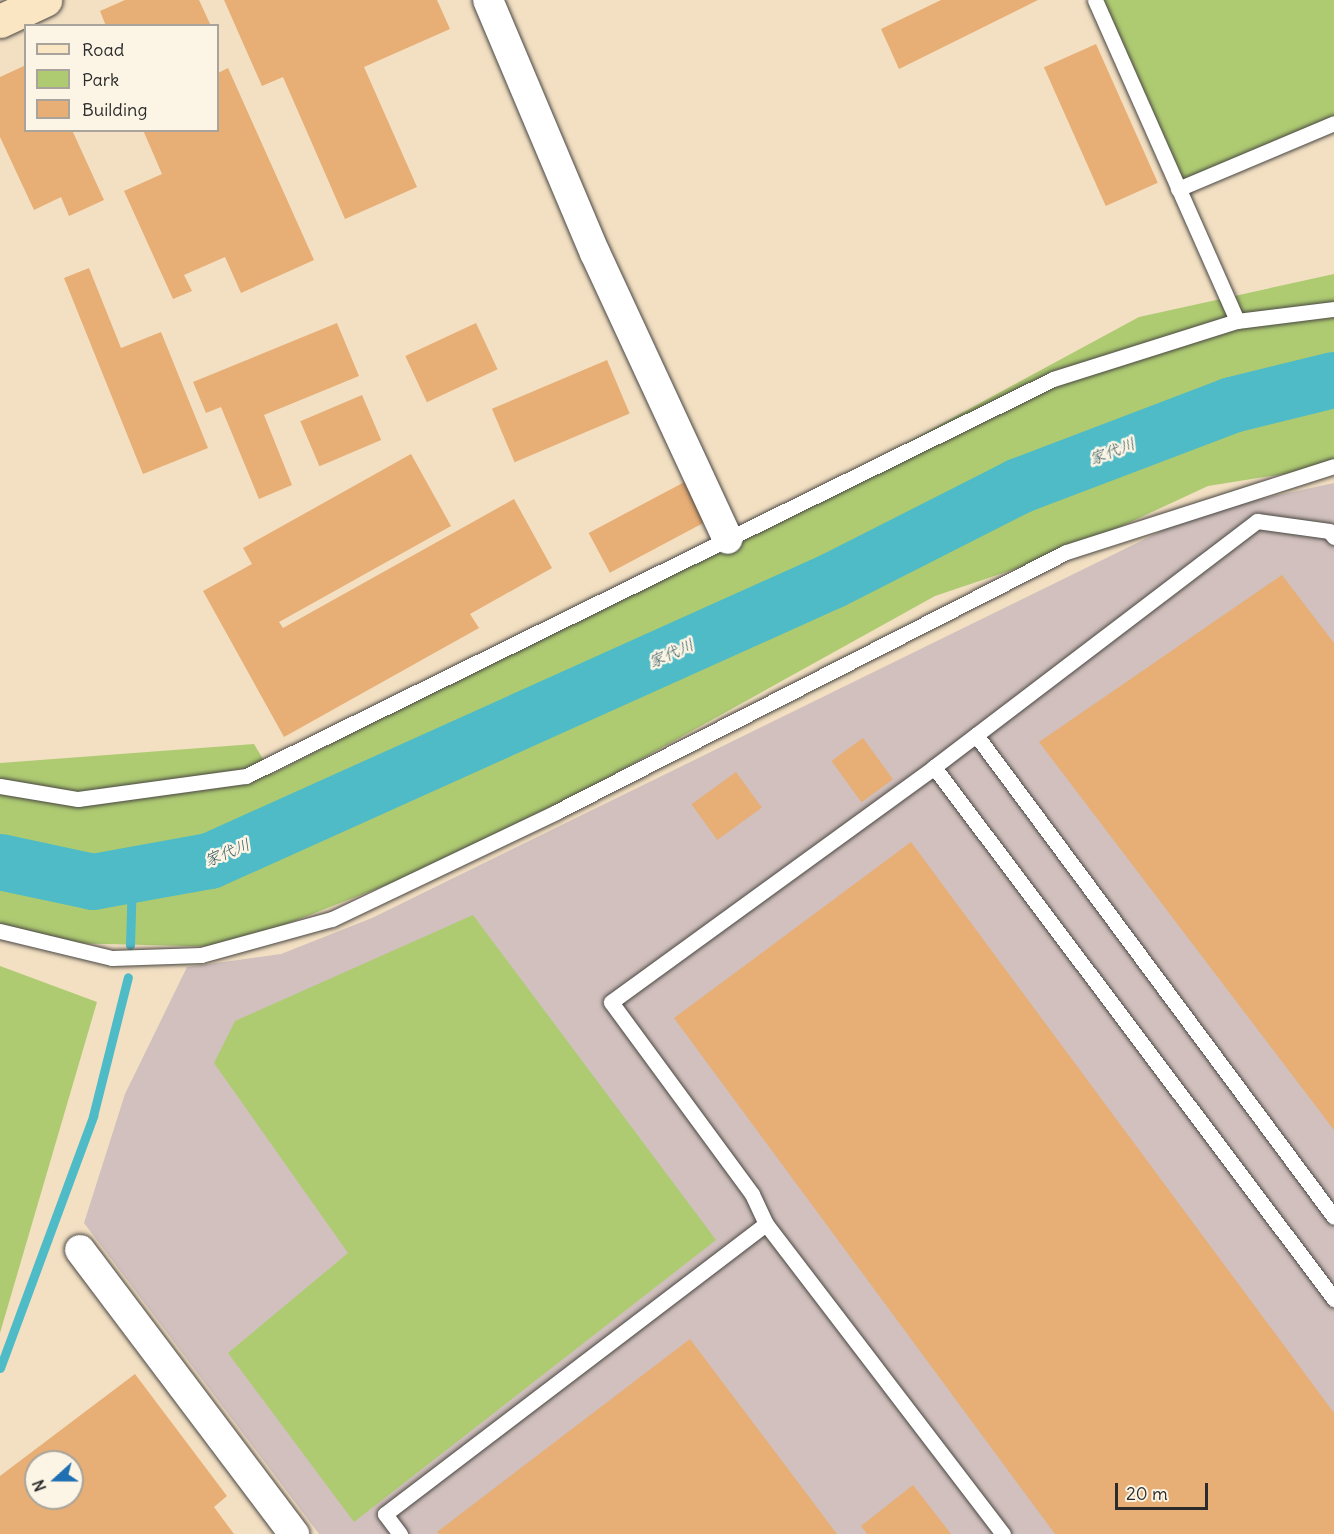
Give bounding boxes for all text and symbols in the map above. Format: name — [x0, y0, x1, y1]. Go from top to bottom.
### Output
legend — [24, 24, 219, 132]
text: Road — [82, 38, 124, 61]
text: Park — [82, 68, 119, 91]
text: Building — [82, 98, 147, 121]
water label: 家代川 — [1086, 433, 1138, 469]
water label: 家代川 — [645, 634, 697, 672]
water label: 家代川 — [201, 834, 253, 870]
north arrow — [24, 1450, 84, 1510]
scale bar — [1118, 1471, 1211, 1509]
text: N — [28, 1477, 50, 1494]
text: 20 m — [1126, 1482, 1168, 1505]

